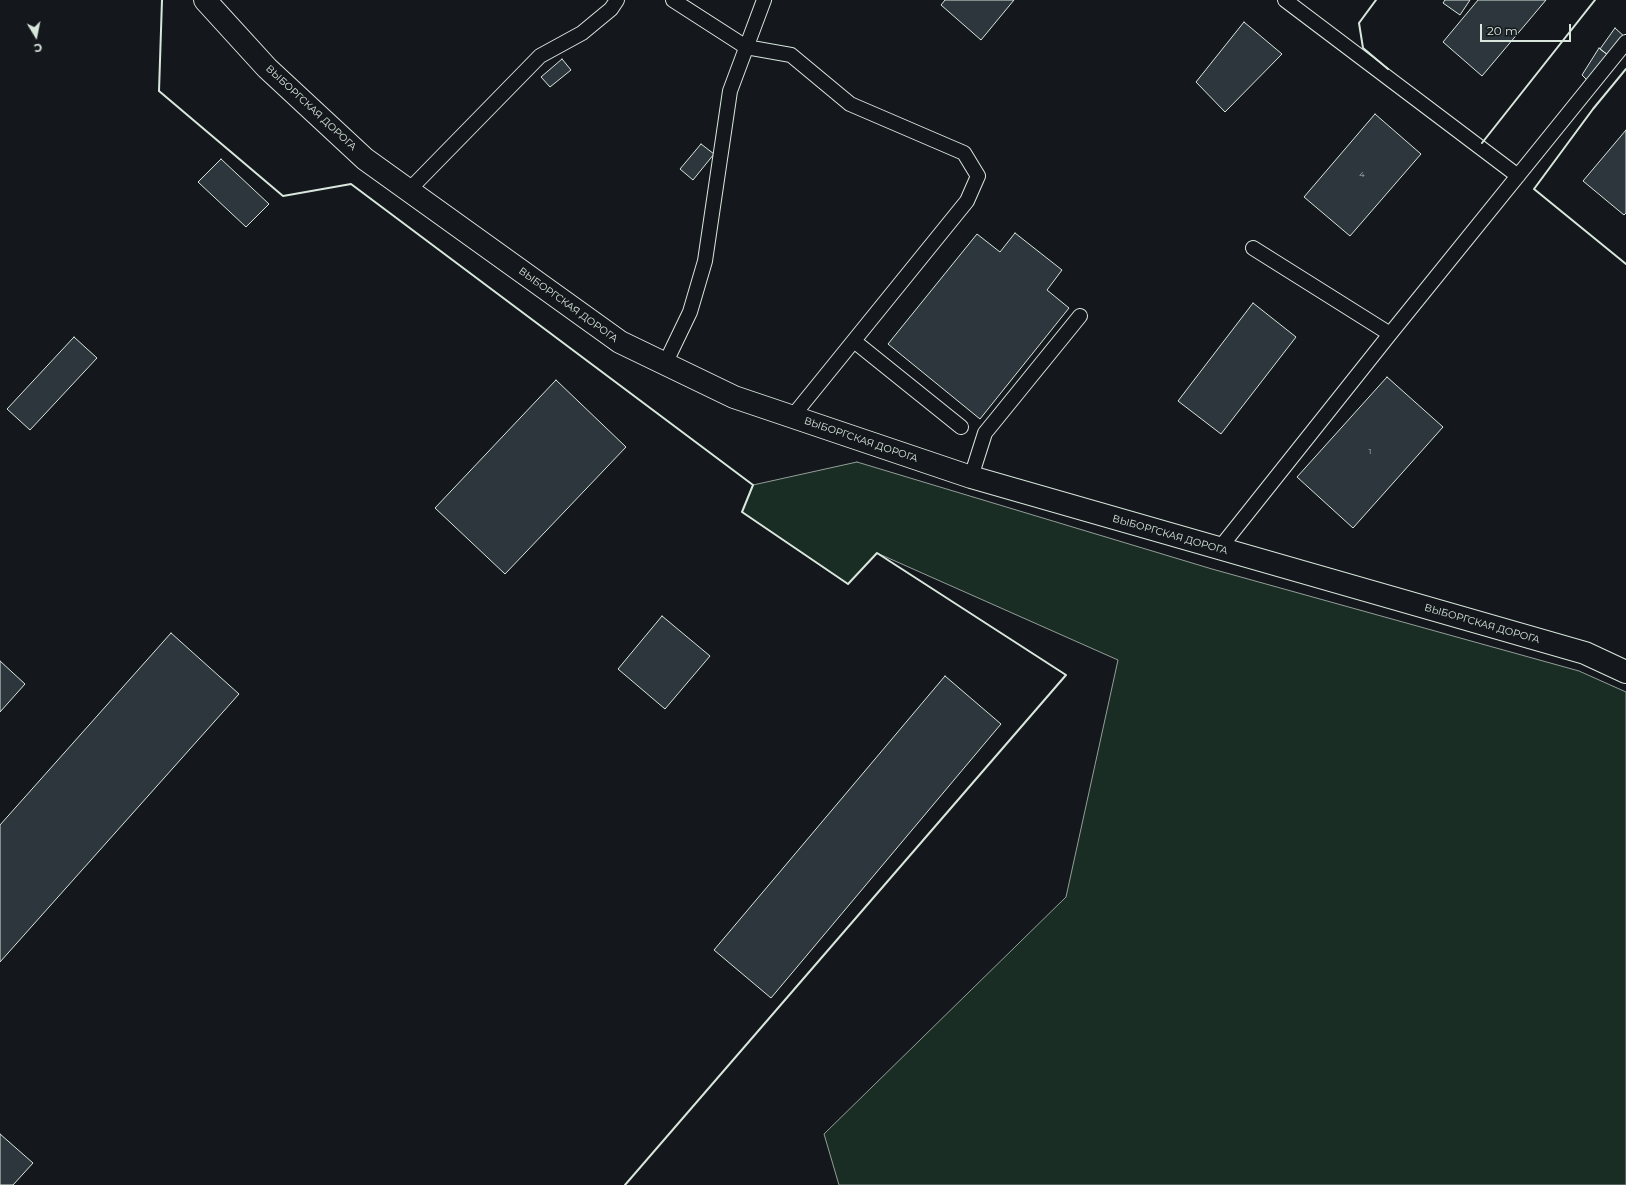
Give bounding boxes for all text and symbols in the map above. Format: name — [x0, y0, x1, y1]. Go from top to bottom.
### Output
north arrow — [16, 16, 56, 56]
scale bar — [1482, 16, 1573, 42]
text: 20 m — [1487, 23, 1518, 38]
text: С — [33, 40, 43, 55]
street label: ВЫБОРГСКАЯ ДОРОГА — [263, 63, 359, 153]
house number: 4 — [1359, 170, 1365, 180]
street label: ВЫБОРГСКАЯ ДОРОГА — [516, 265, 620, 345]
street label: ВЫБОРГСКАЯ ДОРОГА — [803, 415, 919, 465]
house number: 1 — [1369, 447, 1371, 457]
street label: ВЫБОРГСКАЯ ДОРОГА — [1111, 513, 1229, 557]
street label: ВЫБОРГСКАЯ ДОРОГА — [1423, 602, 1541, 646]

